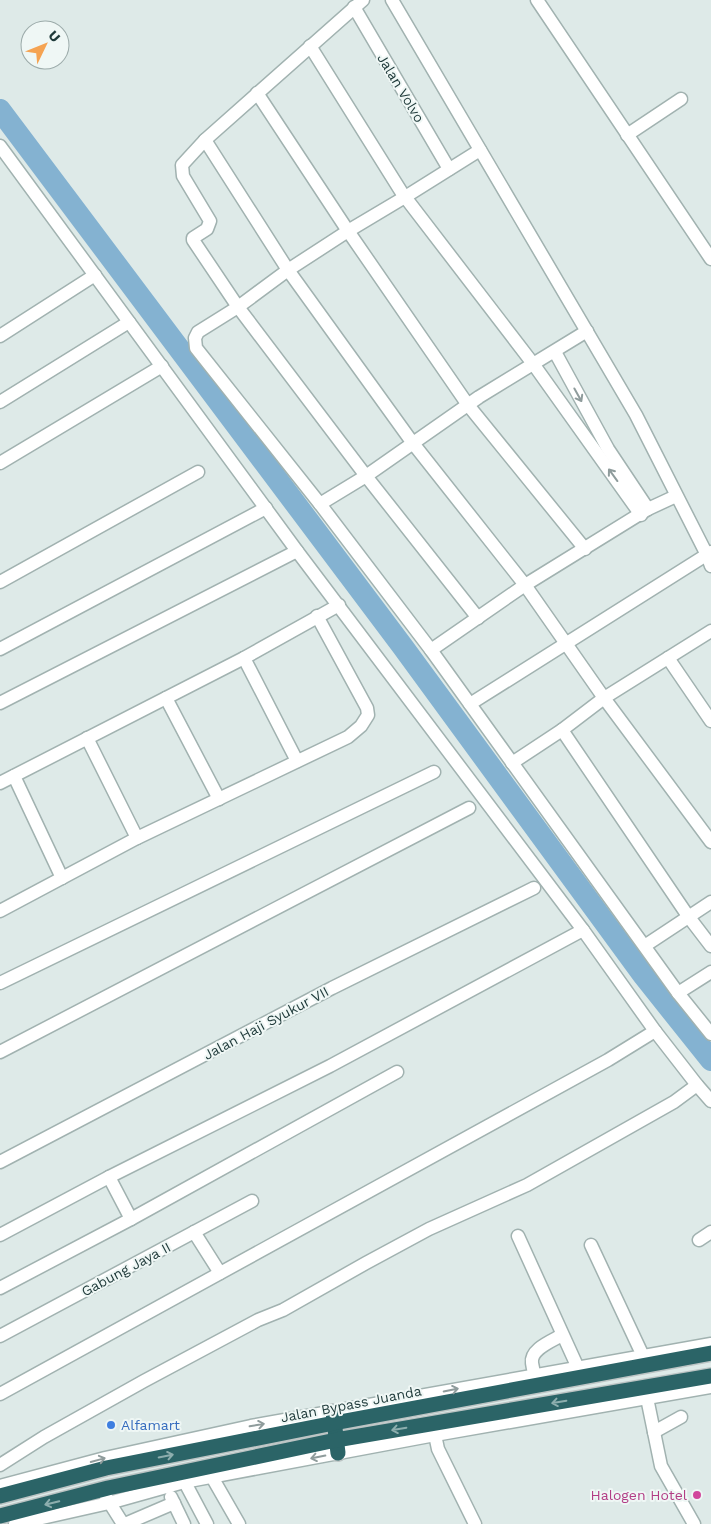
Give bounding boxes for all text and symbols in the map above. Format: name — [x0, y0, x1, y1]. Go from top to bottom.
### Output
north arrow — [20, 20, 70, 70]
text: U — [45, 27, 64, 45]
street label: Jalan Volvo — [374, 51, 428, 125]
one-way arrow — [574, 387, 584, 401]
one-way arrow — [608, 468, 618, 482]
street label: Jalan Haji Syukur VII — [201, 983, 331, 1063]
street label: Gabung Jaya II — [79, 1239, 173, 1299]
street label: Jalan Bypass Juanda — [279, 1382, 423, 1426]
one-way arrow — [443, 1385, 459, 1395]
one-way arrow — [552, 1397, 568, 1407]
place label: Alfamart — [121, 1417, 180, 1433]
marker: Alfamart — [105, 1419, 117, 1431]
one-way arrow — [248, 1420, 264, 1429]
one-way arrow — [392, 1425, 408, 1435]
one-way arrow — [158, 1451, 174, 1460]
one-way arrow — [311, 1452, 327, 1462]
one-way arrow — [89, 1454, 105, 1464]
place label: Halogen Hotel — [591, 1487, 688, 1503]
marker: Halogen Hotel — [691, 1489, 703, 1501]
one-way arrow — [45, 1498, 61, 1508]

